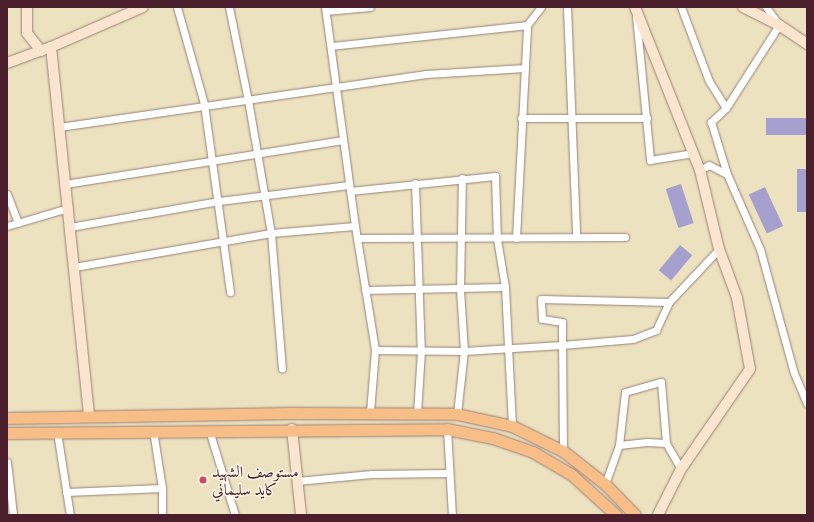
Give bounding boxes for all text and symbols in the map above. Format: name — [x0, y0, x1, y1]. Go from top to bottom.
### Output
place label: مستوصف الشهيد كايد سليماني — [212, 461, 299, 499]
marker: مستوصف الشهيد كايد سليماني — [197, 474, 209, 486]

